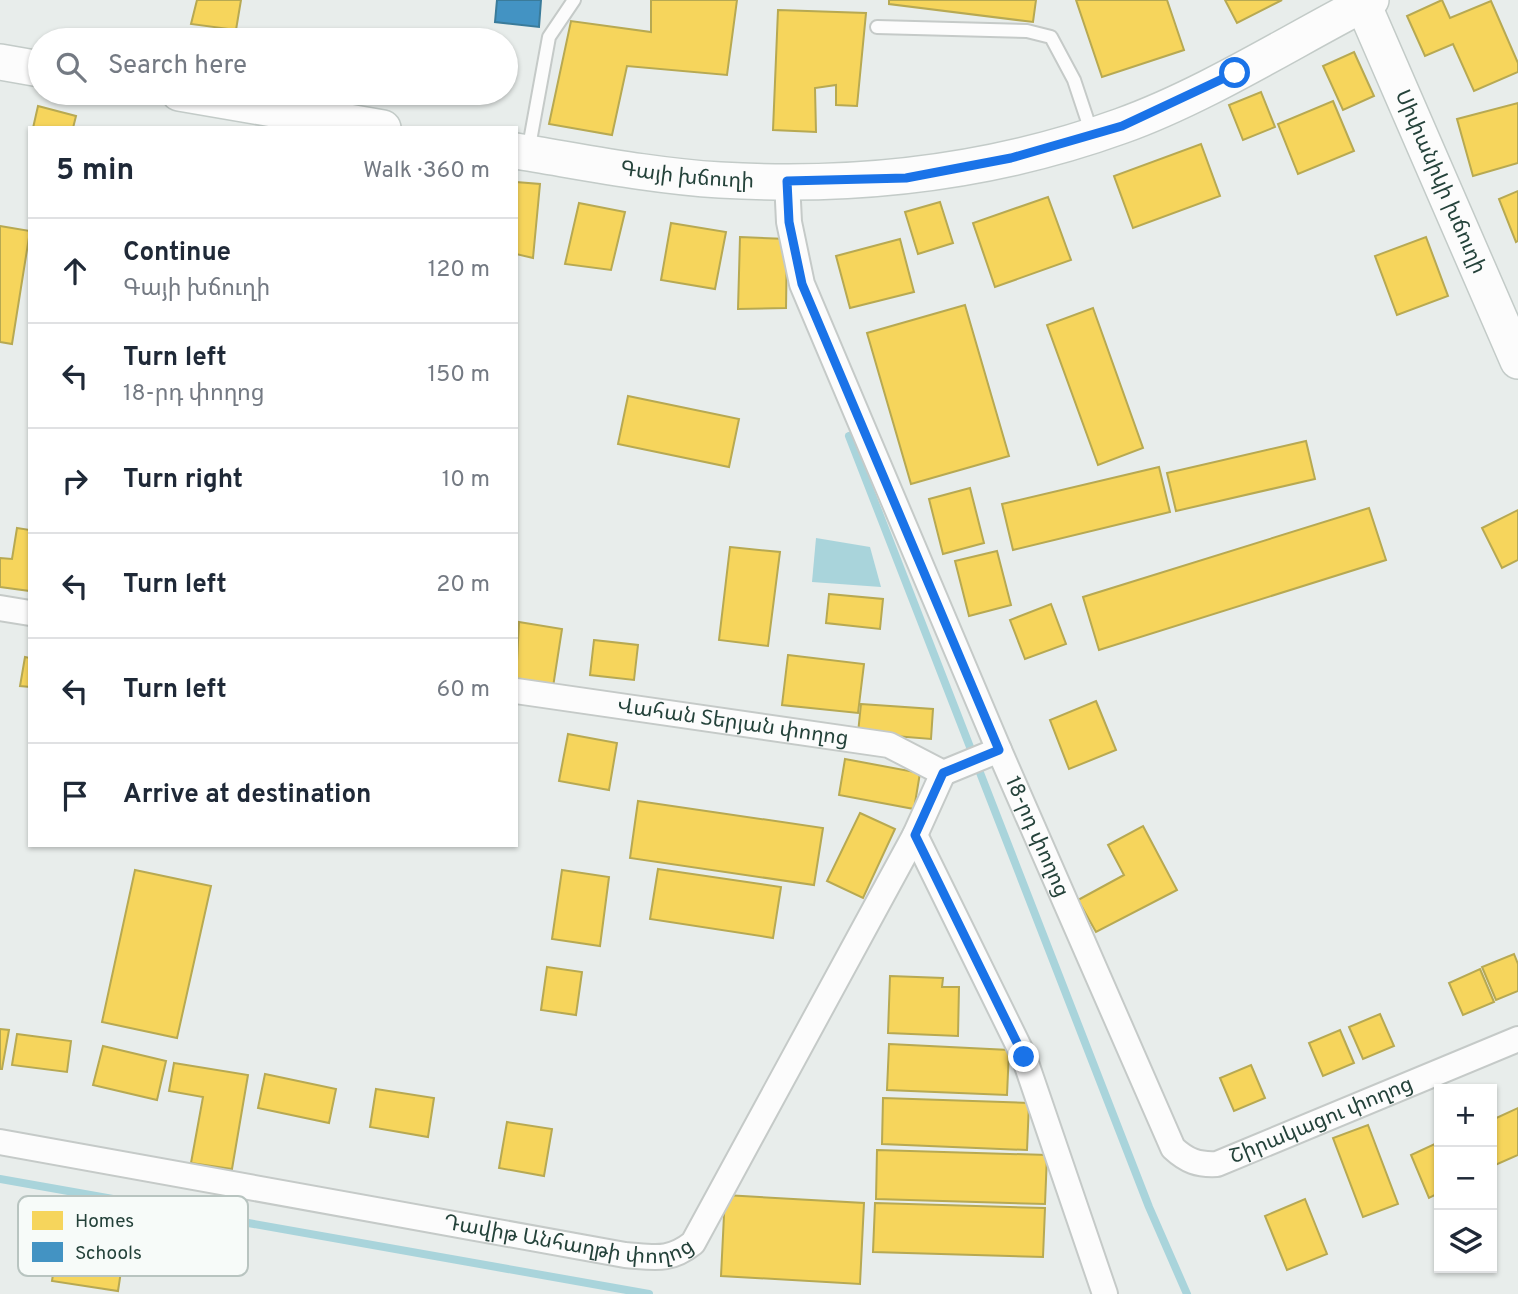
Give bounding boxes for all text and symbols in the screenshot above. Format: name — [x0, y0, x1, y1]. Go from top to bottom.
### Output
search box — [28, 28, 518, 105]
icon: search — [52, 48, 90, 86]
text: Search here — [108, 50, 247, 83]
route start — [1219, 57, 1250, 88]
street label: Սիփանիկի խճուղի — [1388, 86, 1492, 278]
text: 5 min — [56, 153, 134, 190]
street label: Գայի խճուղի — [618, 155, 755, 195]
text: Walk · 360 m — [363, 157, 490, 186]
text: Continue — [123, 237, 231, 270]
icon: ahead — [56, 252, 94, 290]
text: 120 m — [428, 256, 490, 285]
text: Գայի խճուղի — [123, 275, 270, 304]
text: Turn left — [123, 342, 227, 375]
icon: left — [56, 357, 94, 395]
text: 150 m — [428, 361, 490, 390]
text: 18-րդ փողոց — [123, 380, 264, 409]
icon: right — [56, 462, 94, 500]
text: Turn right — [123, 464, 243, 497]
text: 10 m — [442, 466, 490, 495]
icon: left — [56, 567, 94, 605]
text: Turn left — [123, 569, 227, 602]
text: 20 m — [436, 571, 490, 600]
icon: left — [56, 672, 94, 710]
text: Turn left — [123, 674, 227, 707]
text: 60 m — [437, 676, 490, 705]
street label: Վահան Տերյան փողոց — [615, 692, 850, 752]
street label: 18-րդ փողոց — [999, 772, 1075, 901]
icon: arrive — [56, 777, 94, 815]
text: Arrive at destination — [123, 779, 371, 812]
route end — [1008, 1041, 1039, 1072]
street label: Շիրակացու փողոց — [1226, 1071, 1417, 1171]
map controls — [1434, 1084, 1497, 1273]
button: + — [1434, 1084, 1497, 1147]
button: − — [1434, 1147, 1497, 1210]
legend — [18, 1196, 248, 1276]
street label: Դավիթ Անհաղթի փողոց — [441, 1209, 699, 1271]
text: Homes — [75, 1210, 134, 1234]
button: layers — [1434, 1210, 1497, 1273]
text: Schools — [75, 1242, 142, 1266]

